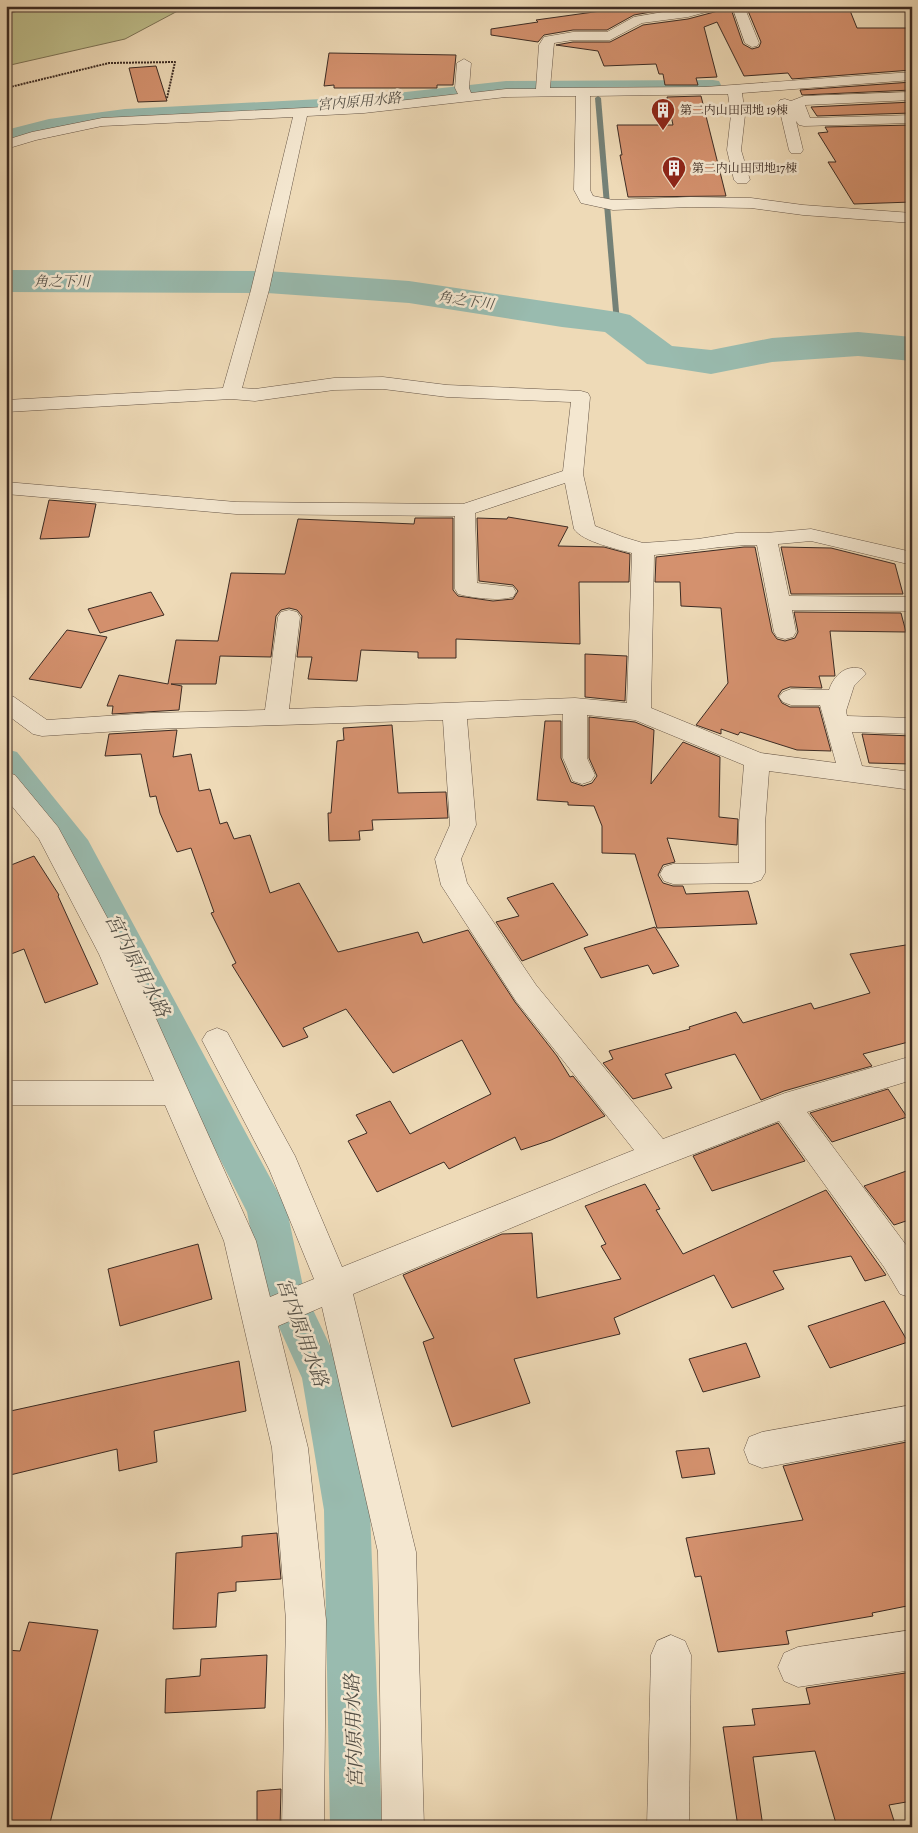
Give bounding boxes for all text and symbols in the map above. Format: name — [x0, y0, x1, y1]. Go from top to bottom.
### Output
water label: 宮内原用水路 — [316, 88, 403, 115]
building icon: 第二内山田団地 19棟 — [650, 97, 676, 131]
place label: 第二内山田団地 19棟 — [680, 102, 788, 118]
building icon: 第二内山田団地17棟 — [661, 155, 687, 189]
place label: 第二内山田団地17棟 — [692, 160, 797, 176]
water label: 角之下川 — [34, 272, 92, 291]
water label: 角之下川 — [437, 287, 497, 314]
water label: 宮内原用水路 — [99, 909, 176, 1024]
water label: 宮内原用水路 — [270, 1274, 334, 1392]
water label: 宮内原用水路 — [339, 1672, 369, 1788]

